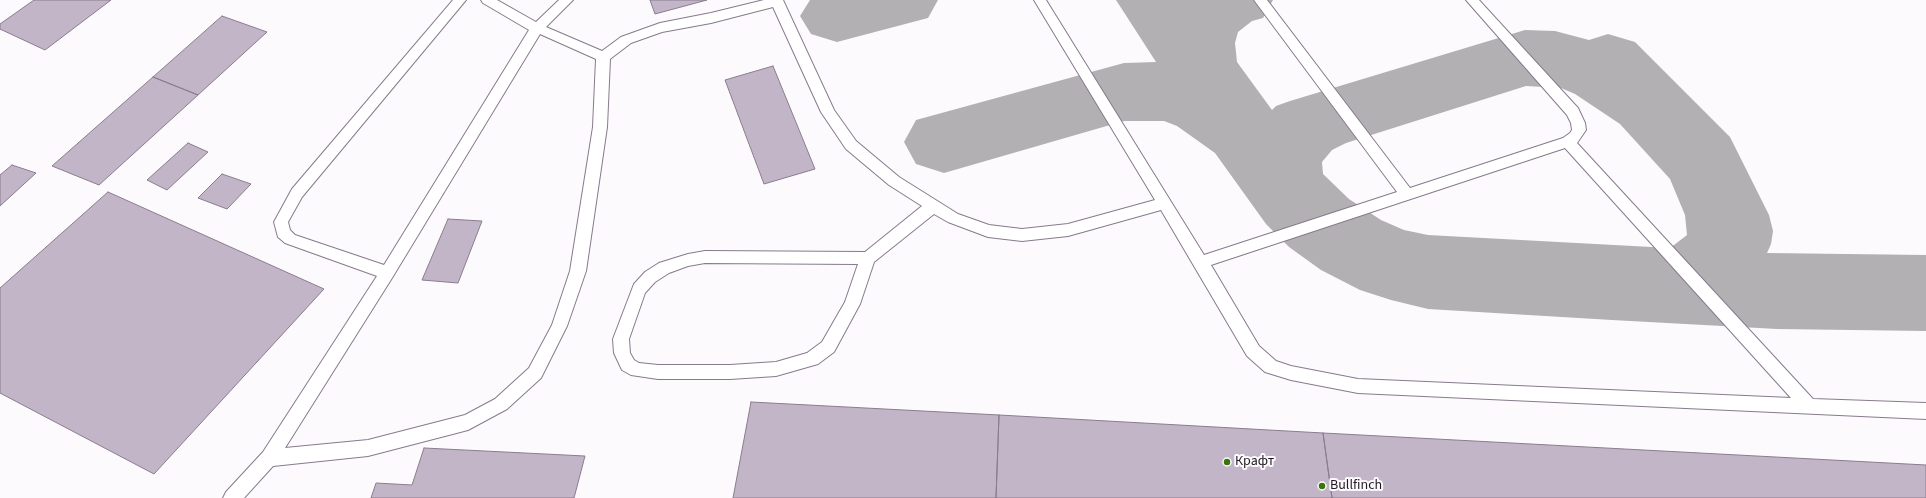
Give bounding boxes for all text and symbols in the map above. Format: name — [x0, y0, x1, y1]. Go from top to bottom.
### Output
place label: Крафт — [1235, 454, 1274, 470]
marker: Крафт — [1222, 457, 1232, 467]
place label: Bullfinch — [1330, 478, 1382, 494]
marker: Bullfinch — [1317, 481, 1327, 491]

